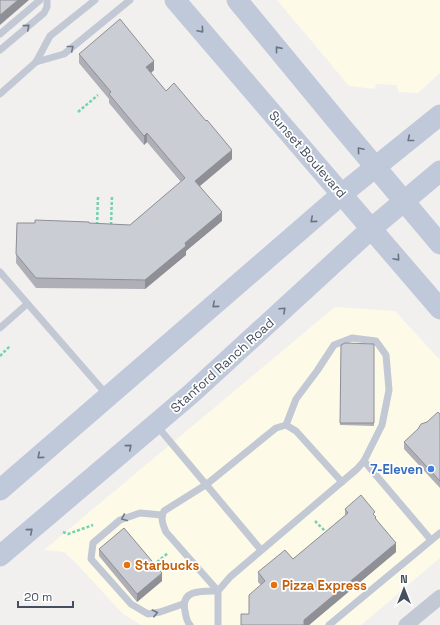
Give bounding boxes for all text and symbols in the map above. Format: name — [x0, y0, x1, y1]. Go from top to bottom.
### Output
one-way arrow — [23, 25, 30, 32]
one-way arrow — [196, 25, 203, 32]
one-way arrow — [67, 45, 74, 52]
one-way arrow — [275, 47, 282, 54]
street label: Sunset Boulevard — [265, 107, 350, 201]
one-way arrow — [407, 135, 414, 142]
one-way arrow — [358, 147, 365, 154]
one-way arrow — [310, 215, 318, 222]
one-way arrow — [392, 253, 399, 260]
one-way arrow — [212, 300, 219, 307]
one-way arrow — [278, 307, 286, 315]
street label: Stanford Ranch Road — [167, 314, 278, 416]
one-way arrow — [124, 444, 132, 451]
one-way arrow — [38, 451, 45, 458]
place label: 7-Eleven — [370, 461, 423, 478]
marker: 7-Eleven — [426, 464, 436, 474]
one-way arrow — [121, 514, 128, 522]
one-way arrow — [25, 528, 32, 535]
place label: Starbucks — [135, 557, 200, 574]
marker: Starbucks — [122, 560, 132, 570]
north arrow — [384, 569, 424, 609]
text: N — [400, 572, 408, 586]
place label: Pizza Express — [282, 577, 367, 594]
marker: Pizza Express — [269, 580, 279, 590]
scale bar — [18, 583, 73, 609]
text: 20 m — [24, 589, 52, 605]
one-way arrow — [152, 609, 159, 617]

